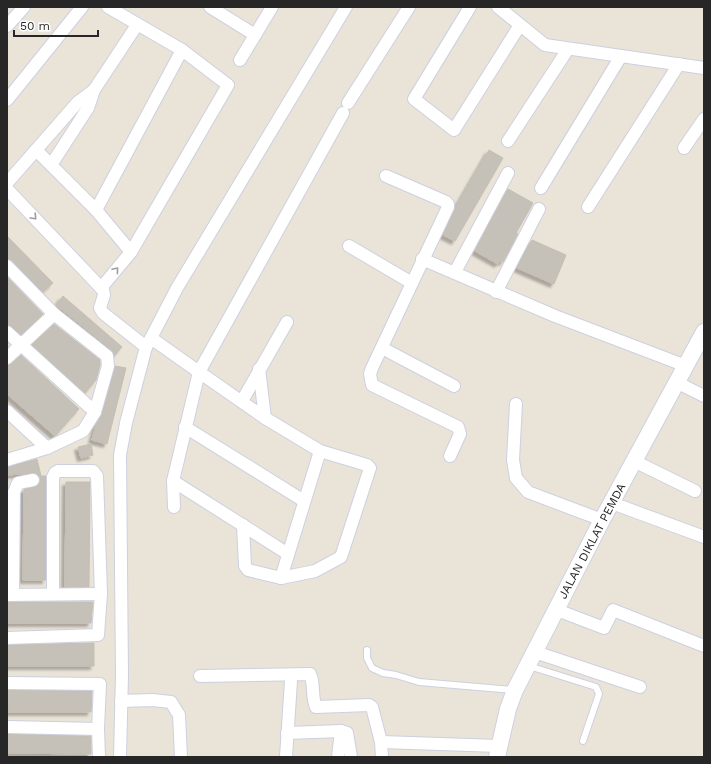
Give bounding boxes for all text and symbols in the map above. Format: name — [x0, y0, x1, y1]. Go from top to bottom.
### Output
scale bar — [14, 12, 98, 38]
text: 50 m — [20, 19, 50, 33]
one-way arrow — [29, 212, 37, 220]
one-way arrow — [112, 268, 119, 275]
street label: JALAN DIKLAT PEMDA — [556, 481, 629, 601]

